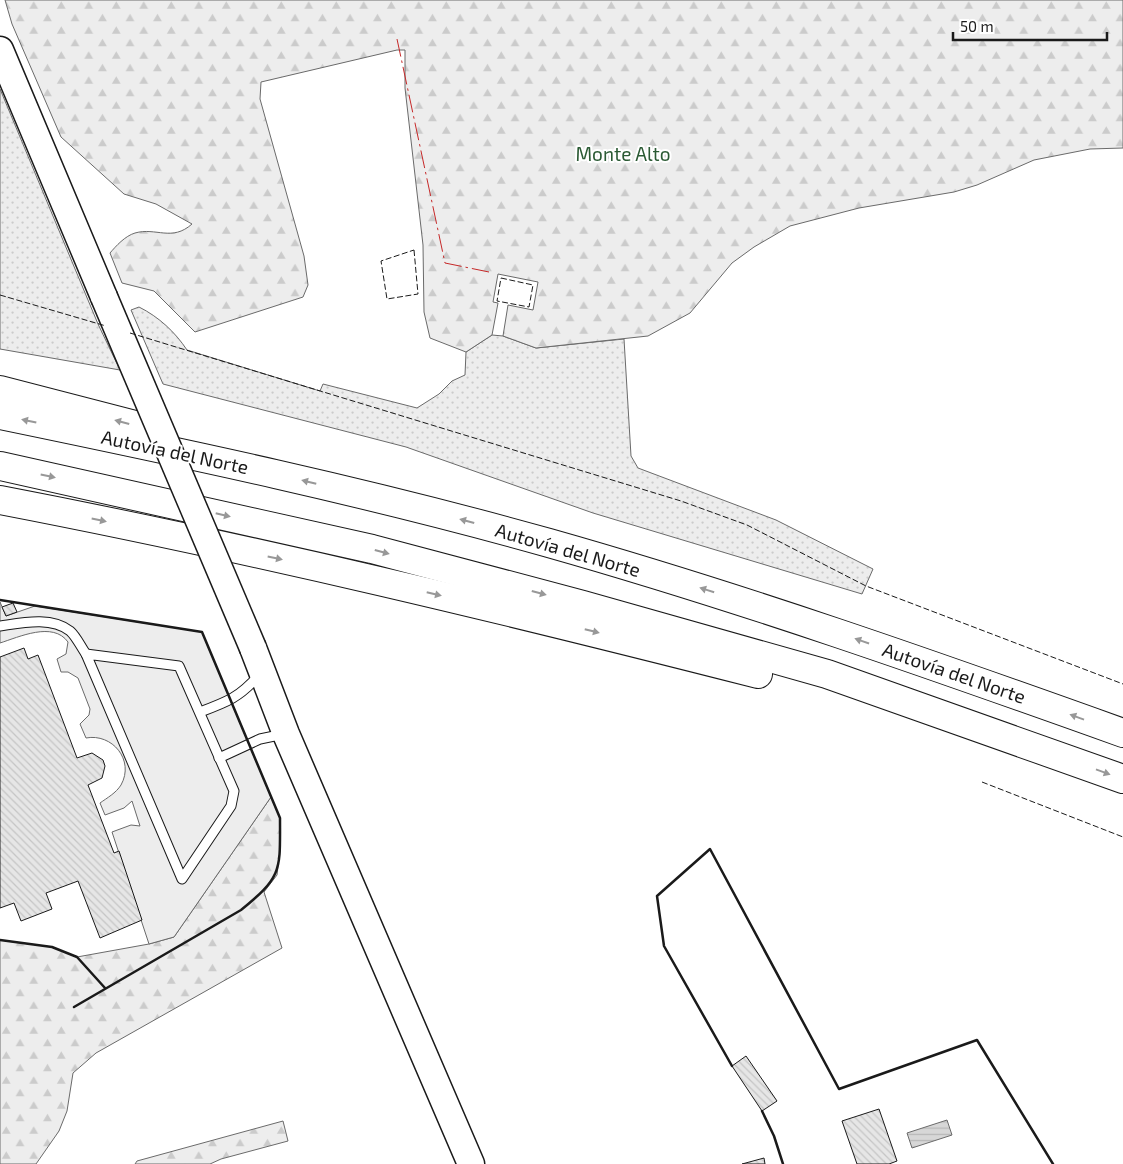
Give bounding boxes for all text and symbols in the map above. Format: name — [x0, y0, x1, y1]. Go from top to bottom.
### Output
scale bar — [953, 10, 1107, 42]
text: 50 m — [960, 17, 994, 35]
park label: Monte Alto — [575, 142, 671, 165]
one-way arrow — [22, 417, 37, 425]
one-way arrow — [114, 417, 129, 425]
street label: Autovía del Norte — [99, 425, 251, 478]
one-way arrow — [40, 472, 56, 480]
one-way arrow — [302, 478, 317, 486]
one-way arrow — [216, 511, 231, 519]
one-way arrow — [92, 516, 107, 524]
one-way arrow — [459, 517, 474, 525]
street label: Autovía del Norte — [493, 518, 643, 581]
one-way arrow — [374, 548, 389, 556]
one-way arrow — [268, 554, 284, 562]
one-way arrow — [700, 585, 715, 593]
one-way arrow — [531, 589, 546, 597]
one-way arrow — [426, 590, 441, 598]
one-way arrow — [584, 627, 599, 635]
one-way arrow — [854, 637, 869, 644]
street label: Autovía del Norte — [880, 637, 1029, 708]
one-way arrow — [1069, 713, 1084, 721]
one-way arrow — [1095, 769, 1110, 776]

